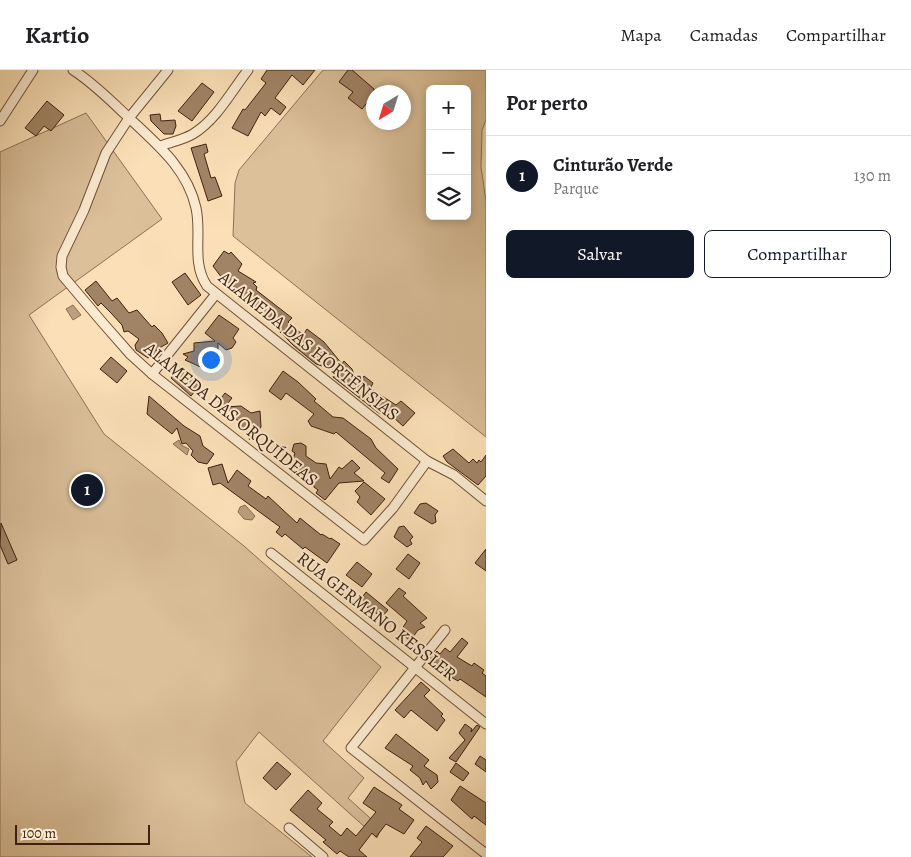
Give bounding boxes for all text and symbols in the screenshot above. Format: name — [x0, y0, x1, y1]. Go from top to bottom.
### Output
text: Kartio — [25, 19, 89, 51]
text: Mapa — [620, 23, 662, 47]
text: Camadas — [690, 23, 758, 47]
text: Compartilhar — [786, 23, 886, 47]
north arrow — [366, 85, 411, 130]
map controls — [426, 85, 471, 220]
button: + — [426, 85, 471, 130]
text: Por perto — [506, 89, 588, 117]
button: − — [426, 130, 471, 175]
text: Cinturão Verde — [553, 152, 673, 178]
text: 1 — [519, 165, 525, 187]
text: 130 m — [854, 165, 891, 187]
button: layers — [426, 175, 471, 220]
text: Parque — [553, 178, 599, 200]
button: Salvar — [506, 230, 694, 278]
button: Compartilhar — [704, 230, 891, 278]
street label: ALAMEDA DAS HORTÊNSIAS — [213, 265, 404, 426]
street label: ALAMEDA DAS ORQUÍDEAS — [138, 336, 323, 492]
your location — [198, 347, 224, 373]
pin: 1 — [71, 471, 103, 509]
street label: RUA GERMANO KESSLER — [292, 546, 462, 686]
scale bar — [15, 822, 150, 845]
text: 100 m — [22, 824, 56, 843]

